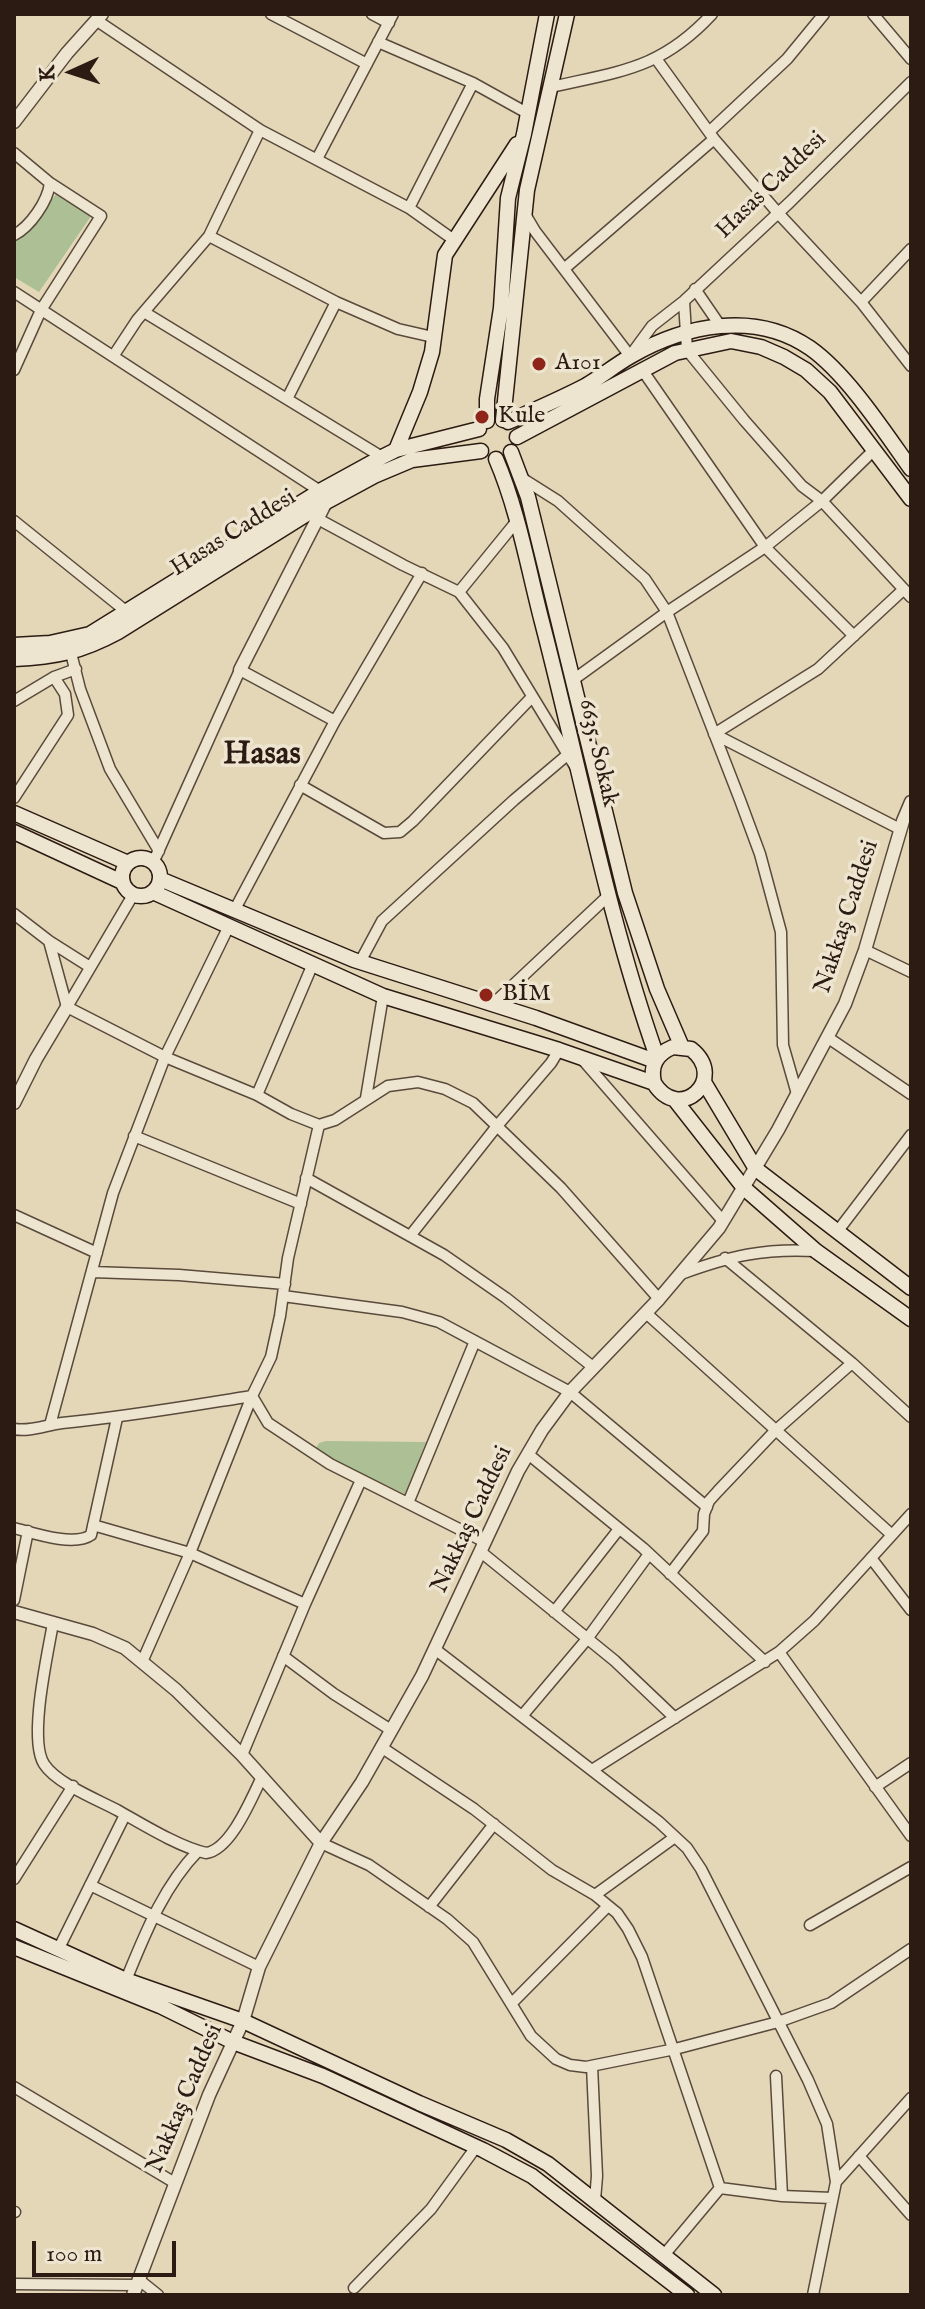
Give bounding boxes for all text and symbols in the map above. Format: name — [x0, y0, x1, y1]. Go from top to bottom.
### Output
north arrow — [32, 32, 112, 112]
text: K — [34, 65, 62, 82]
street label: Hasas Caddesi — [711, 126, 833, 246]
place label: A101 — [555, 350, 601, 378]
marker: A101 — [530, 355, 548, 373]
place label: Kule — [498, 403, 545, 431]
marker: Kule — [473, 408, 491, 426]
street label: Hasas Caddesi — [166, 484, 302, 584]
street label: 6635. Sokak — [571, 696, 623, 810]
district label: Hasas — [223, 737, 301, 775]
street label: Nakkaş Caddesi — [810, 837, 886, 997]
place label: BİM — [502, 981, 551, 1009]
marker: BİM — [477, 986, 495, 1004]
street label: Nakkaş Caddesi — [426, 1442, 520, 1598]
street label: Nakkaş Caddesi — [142, 2020, 230, 2178]
scale bar — [36, 2225, 180, 2275]
text: 100 m — [46, 2239, 102, 2270]

